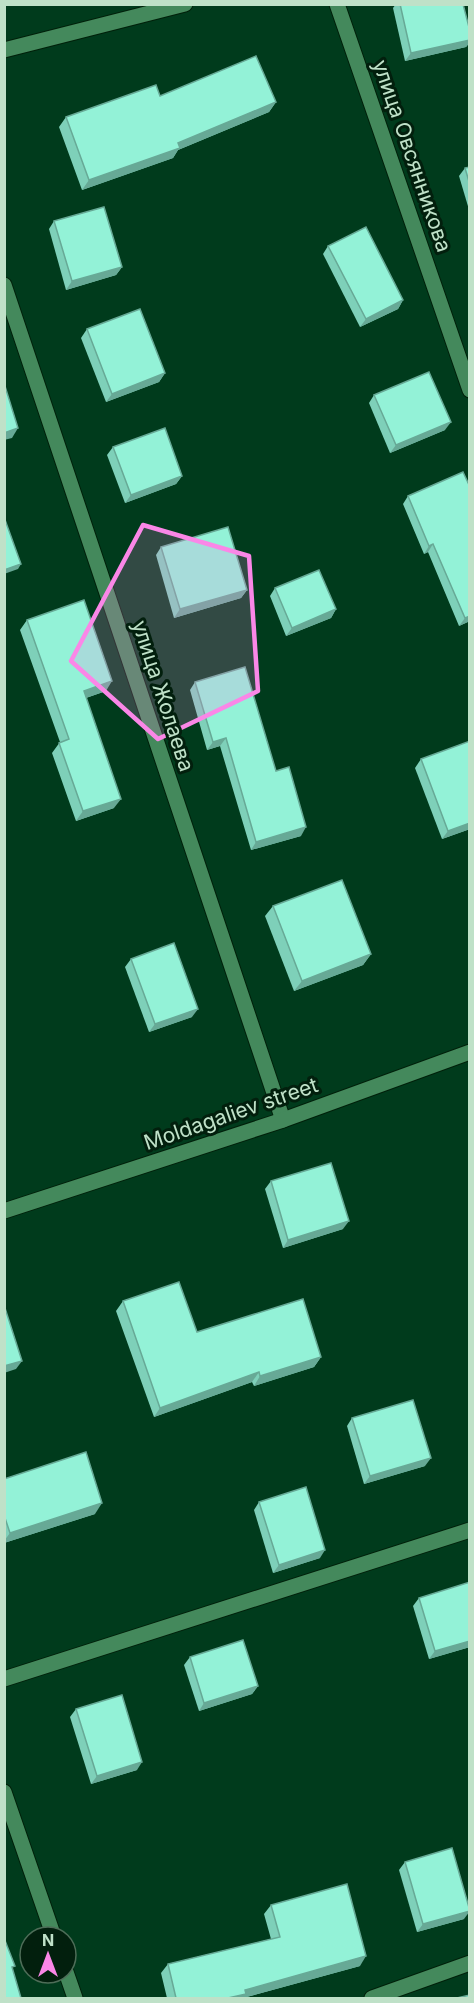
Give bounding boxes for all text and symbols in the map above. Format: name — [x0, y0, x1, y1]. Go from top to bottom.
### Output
street label: улица Овсянникова — [368, 56, 457, 255]
street label: улица Жолаева — [127, 617, 200, 775]
street label: Moldagaliev street — [140, 1072, 321, 1155]
north arrow — [18, 1925, 78, 1985]
text: N — [42, 1930, 54, 1950]

